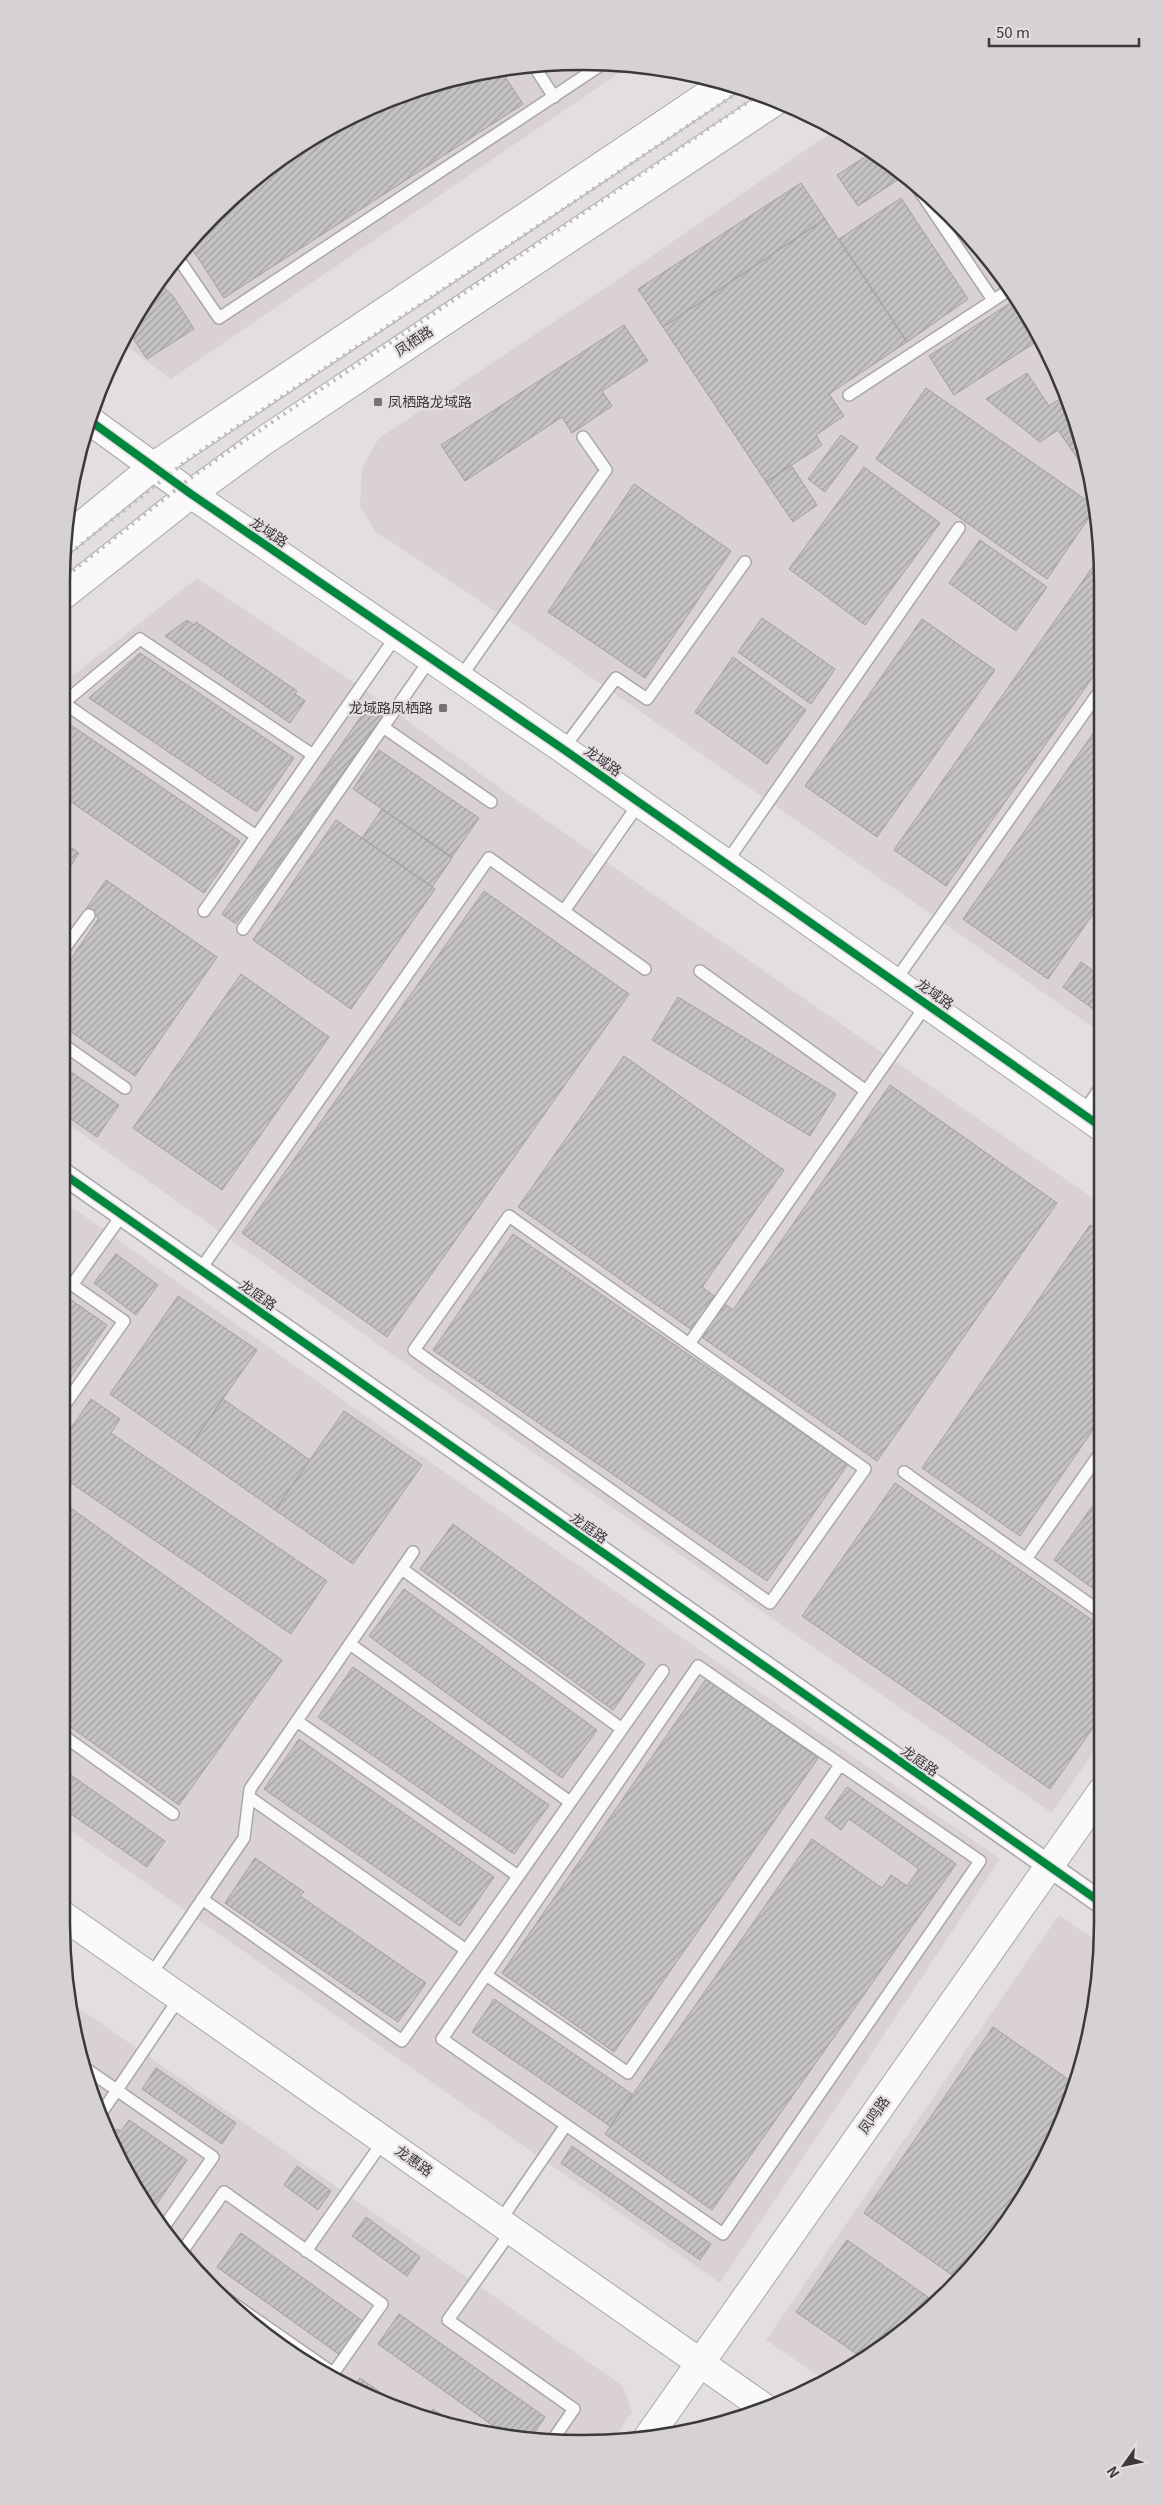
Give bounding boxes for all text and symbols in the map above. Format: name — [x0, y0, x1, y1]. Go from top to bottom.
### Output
scale bar — [989, 15, 1139, 47]
text: 50 m — [996, 21, 1030, 42]
street label: 凤栖路 — [390, 320, 437, 360]
place label: 凤栖路龙域路 — [388, 391, 472, 411]
marker: 凤栖路龙域路 — [372, 396, 384, 408]
street label: 龙域路 — [247, 511, 293, 551]
place label: 龙域路凤栖路 — [349, 697, 433, 717]
marker: 龙域路凤栖路 — [437, 702, 449, 714]
street label: 龙域路 — [581, 740, 627, 780]
street label: 龙域路 — [913, 973, 959, 1013]
street label: 龙庭路 — [236, 1274, 282, 1314]
street label: 龙庭路 — [567, 1507, 613, 1547]
street label: 龙庭路 — [898, 1740, 944, 1780]
street label: 凤鸣路 — [853, 2091, 893, 2137]
street label: 龙惠路 — [392, 2140, 438, 2180]
north arrow — [1099, 2440, 1149, 2490]
text: N — [1101, 2463, 1124, 2482]

